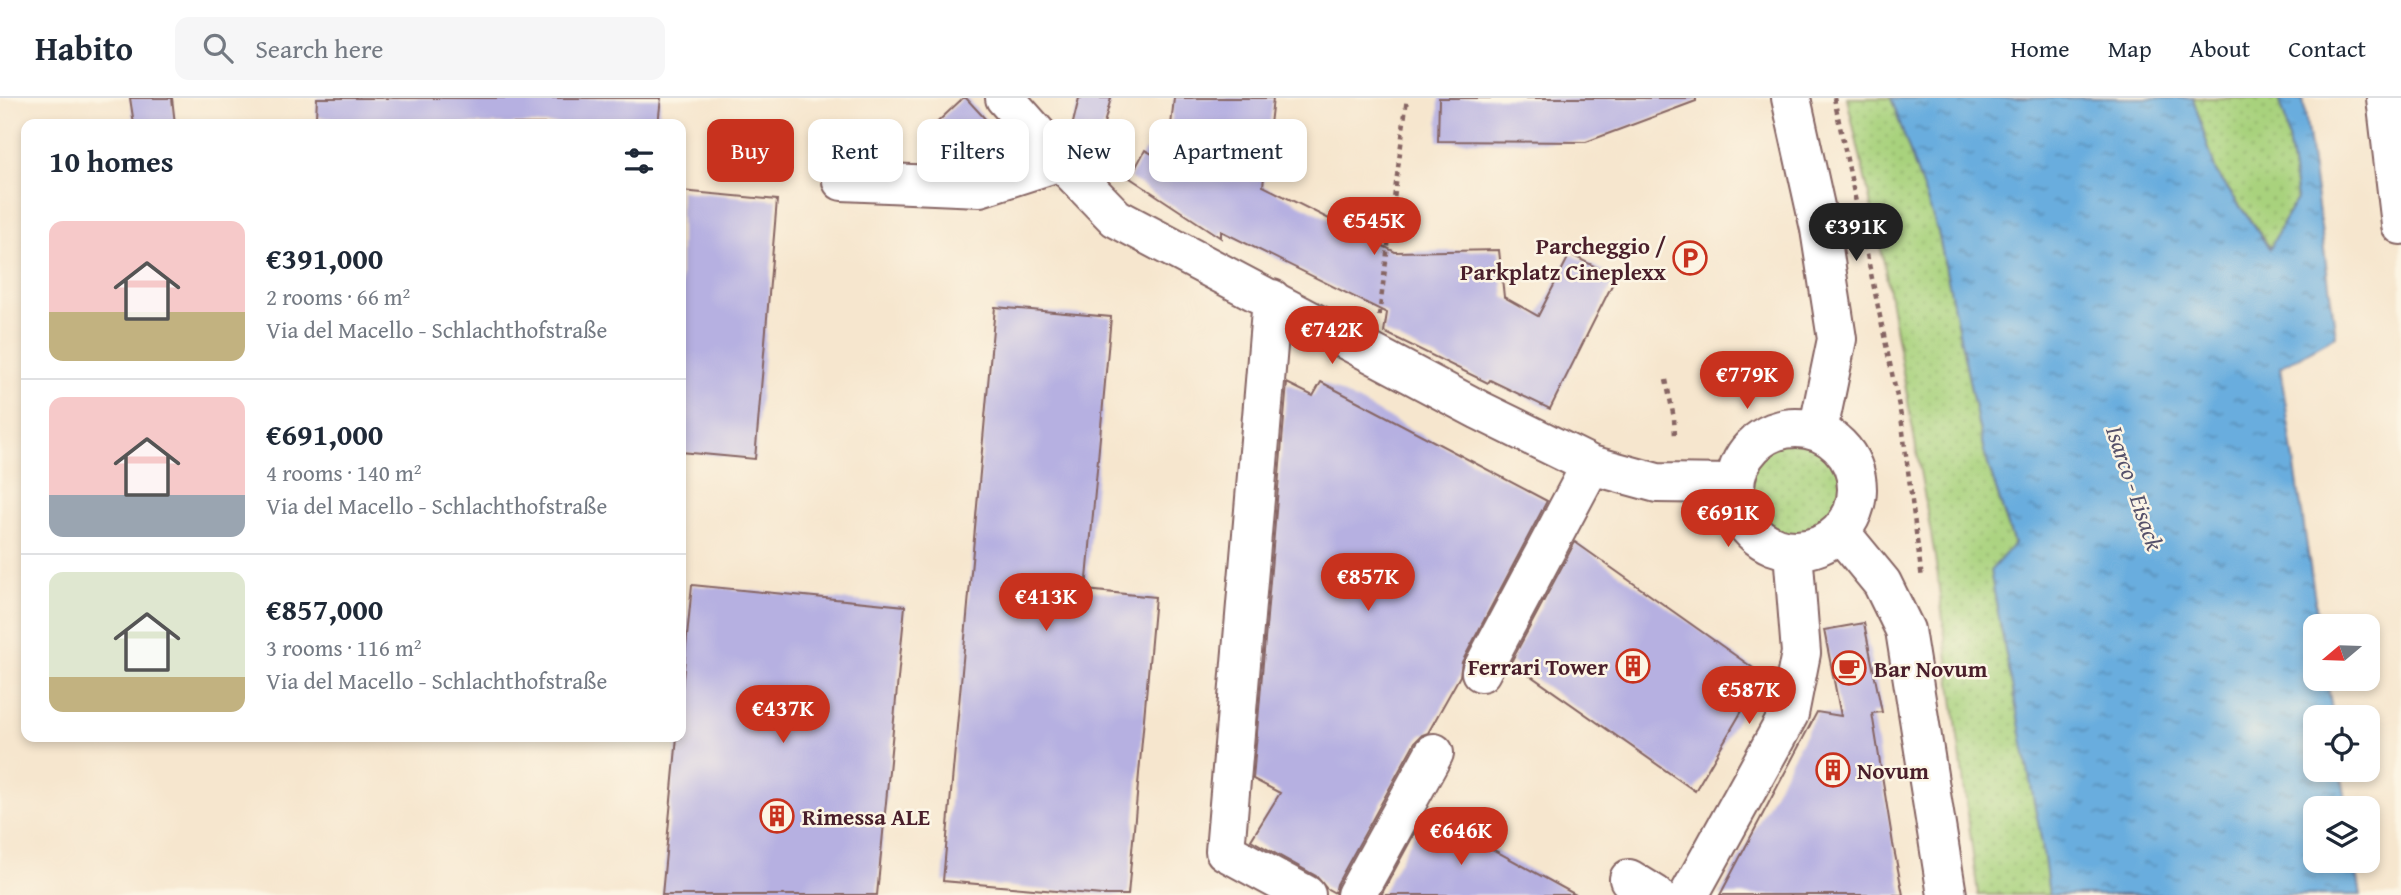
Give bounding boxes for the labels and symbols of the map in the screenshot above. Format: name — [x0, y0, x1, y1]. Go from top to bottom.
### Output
pin: €545K — [1325, 198, 1423, 257]
pin: €391K — [1807, 204, 1905, 263]
place label: Parcheggio / Parkplatz Cineplexx — [1460, 229, 1666, 288]
parking icon: Parcheggio / Parkplatz Cineplexx — [1671, 239, 1709, 277]
pin: €742K — [1283, 306, 1381, 366]
pin: €779K — [1698, 352, 1796, 411]
water label: Isarco - Eisack — [2097, 421, 2173, 555]
pin: €691K — [1679, 490, 1777, 549]
pin: €857K — [1319, 554, 1417, 613]
pin: €413K — [997, 574, 1095, 633]
north arrow — [2303, 614, 2380, 691]
building icon: Ferrari Tower — [1614, 647, 1652, 685]
cafe icon: Bar Novum — [1830, 649, 1868, 687]
place label: Ferrari Tower — [1468, 650, 1608, 683]
place label: Bar Novum — [1874, 652, 1988, 685]
pin: €587K — [1700, 666, 1798, 726]
pin: €437K — [734, 686, 832, 745]
building icon: Novum — [1814, 751, 1852, 789]
place label: Novum — [1857, 754, 1929, 787]
building icon: Rimessa ALE — [758, 797, 796, 835]
place label: Rimessa ALE — [802, 800, 930, 833]
pin: €646K — [1412, 808, 1510, 867]

